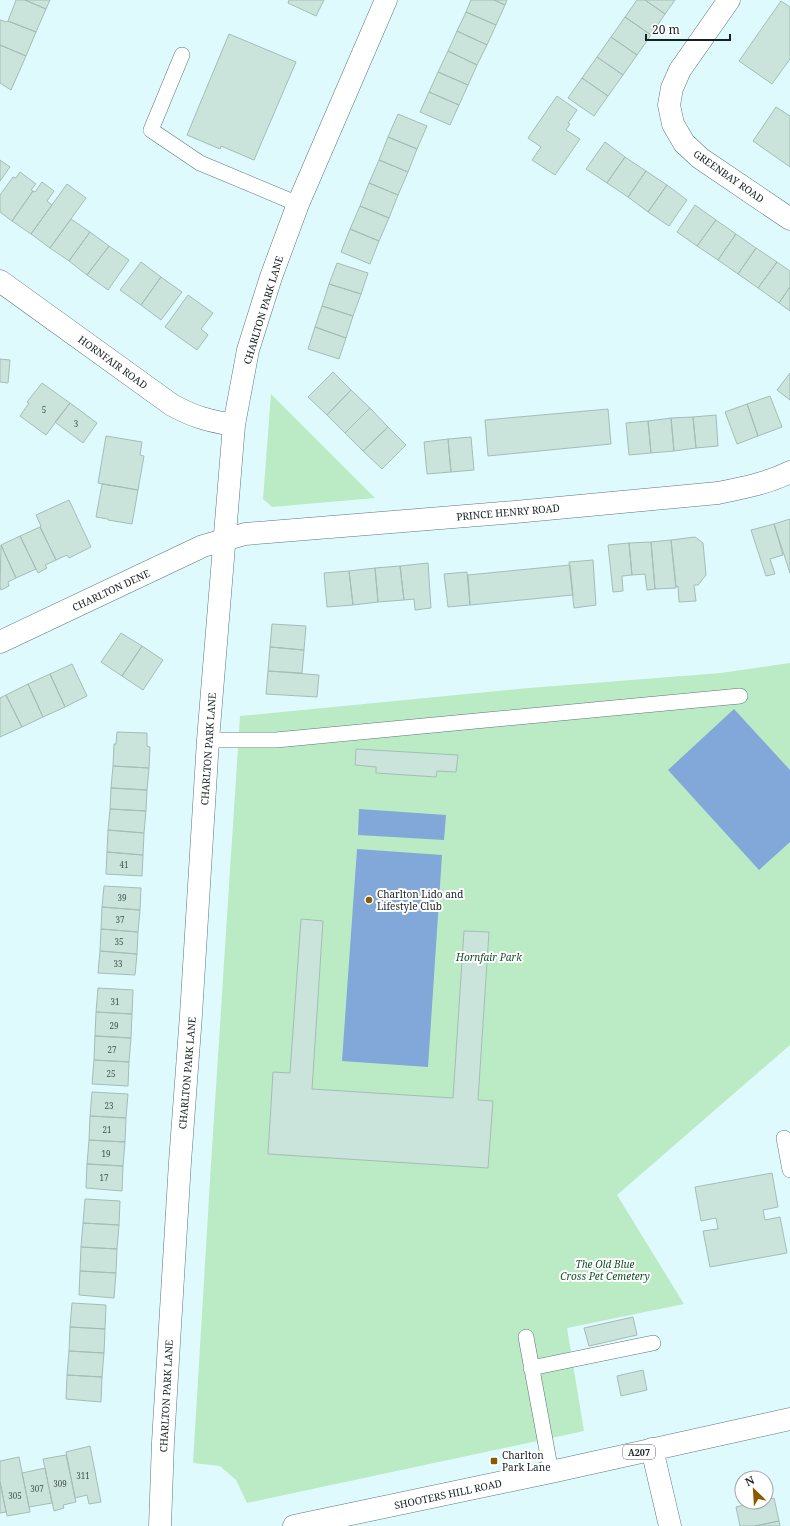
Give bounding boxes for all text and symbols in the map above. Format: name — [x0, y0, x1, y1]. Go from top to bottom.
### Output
scale bar — [646, 16, 730, 42]
text: 20 m — [652, 21, 680, 38]
street label: GREENBAY ROAD — [691, 146, 767, 206]
street label: CHARLTON PARK LANE — [240, 254, 286, 366]
street label: HORNFAIR ROAD — [76, 332, 150, 392]
house number: 5 — [42, 404, 46, 415]
house number: 3 — [74, 418, 79, 429]
street label: PRINCE HENRY ROAD — [456, 501, 560, 523]
street label: CHARLTON DENE — [70, 566, 152, 614]
street label: CHARLTON PARK LANE — [197, 692, 219, 806]
house number: 41 — [120, 859, 128, 870]
place label: Charlton Lido and Lifestyle Club — [377, 887, 463, 913]
house number: 39 — [118, 892, 126, 903]
marker: Charlton Lido and Lifestyle Club — [364, 895, 374, 905]
house number: 37 — [116, 914, 125, 925]
house number: 35 — [115, 936, 123, 947]
park label: Hornfair Park — [455, 950, 522, 964]
house number: 33 — [114, 958, 123, 969]
house number: 31 — [111, 996, 119, 1007]
street label: CHARLTON PARK LANE — [175, 1016, 199, 1130]
house number: 29 — [110, 1020, 118, 1031]
house number: 27 — [108, 1044, 117, 1055]
house number: 25 — [107, 1068, 115, 1079]
house number: 23 — [105, 1100, 114, 1111]
house number: 21 — [103, 1124, 111, 1135]
house number: 19 — [102, 1148, 110, 1159]
house number: 17 — [100, 1172, 109, 1183]
park label: The Old Blue Cross Pet Cemetery — [560, 1257, 650, 1283]
street label: CHARLTON PARK LANE — [156, 1339, 176, 1453]
road number: A207 — [623, 1445, 655, 1459]
place label: Charlton Park Lane — [502, 1448, 551, 1474]
marker: Charlton Park Lane — [489, 1456, 499, 1466]
house number: 311 — [76, 1470, 90, 1481]
north arrow — [734, 1470, 774, 1510]
text: N — [742, 1472, 757, 1489]
street label: SHOOTERS HILL ROAD — [393, 1476, 503, 1512]
house number: 309 — [53, 1478, 67, 1489]
house number: 307 — [30, 1483, 44, 1494]
house number: 305 — [8, 1490, 22, 1501]

